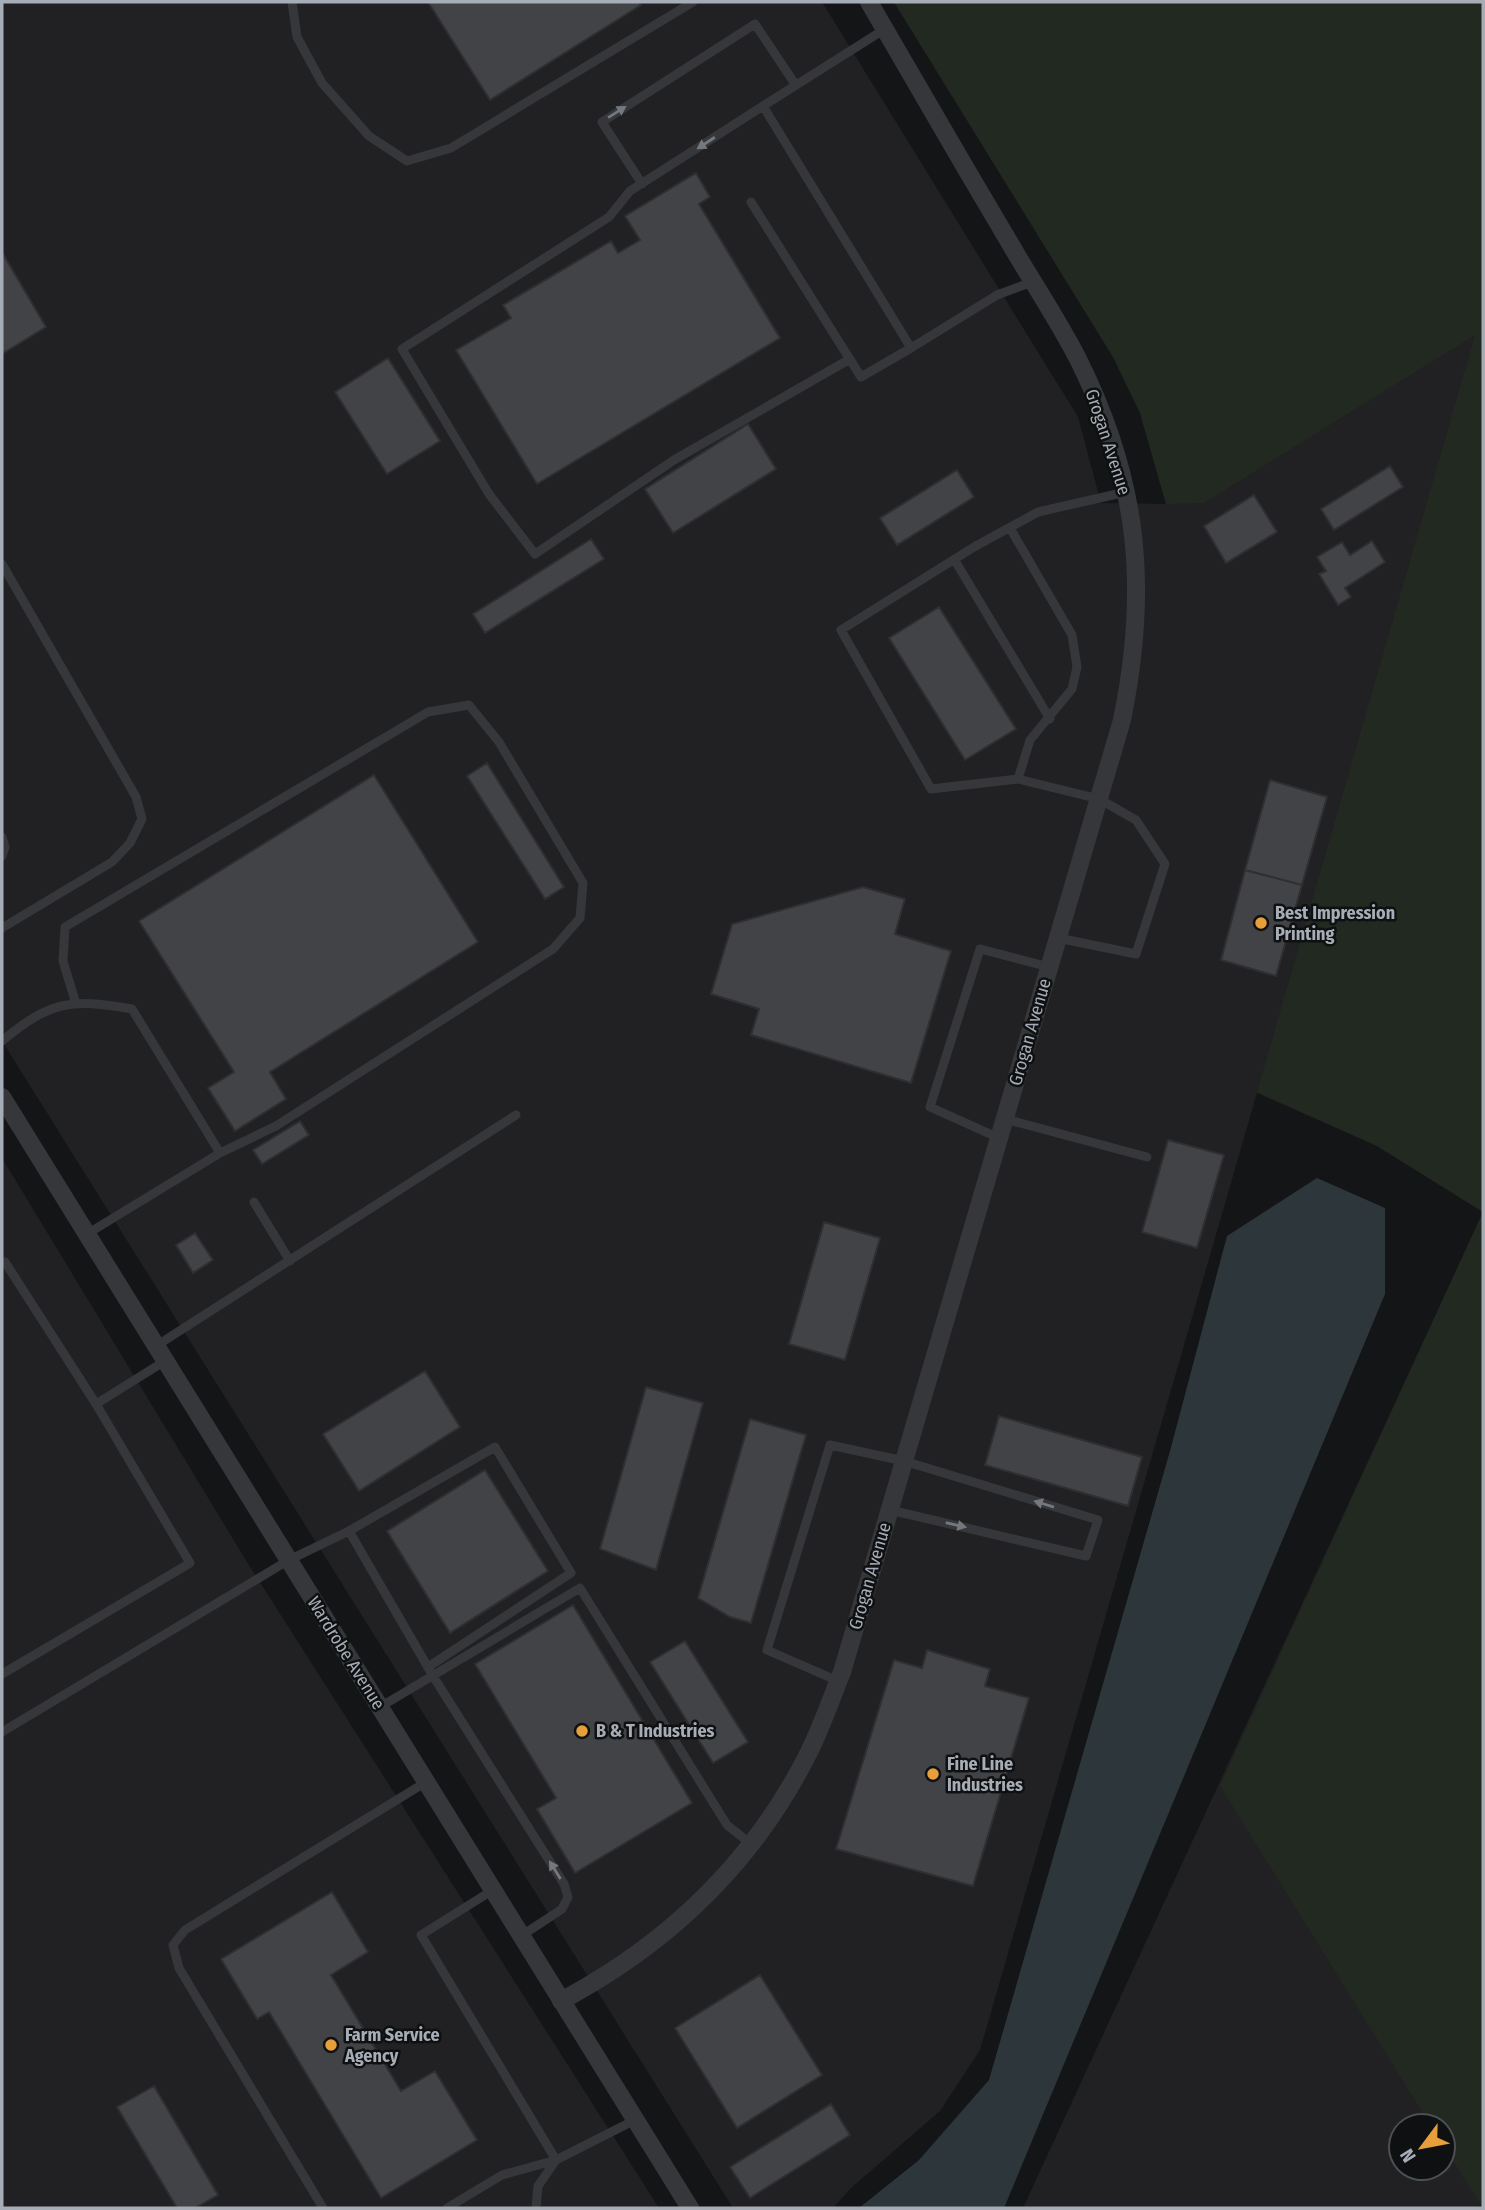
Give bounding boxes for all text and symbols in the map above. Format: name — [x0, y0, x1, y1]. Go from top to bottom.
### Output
one-way arrow — [608, 105, 627, 118]
one-way arrow — [696, 136, 716, 149]
street label: Grogan Avenue — [1080, 386, 1136, 498]
place label: Best Impression Printing — [1275, 902, 1395, 945]
marker: Best Impression Printing — [1253, 915, 1269, 931]
street label: Grogan Avenue — [1004, 976, 1056, 1088]
one-way arrow — [1033, 1498, 1054, 1508]
street label: Grogan Avenue — [844, 1520, 896, 1632]
one-way arrow — [945, 1520, 967, 1531]
street label: Wardrobe Avenue — [302, 1592, 390, 1714]
place label: B & T Industries — [596, 1720, 715, 1742]
marker: B & T Industries — [574, 1723, 590, 1739]
place label: Fine Line Industries — [947, 1753, 1023, 1796]
marker: Fine Line Industries — [925, 1766, 941, 1782]
one-way arrow — [548, 1860, 561, 1880]
place label: Farm Service Agency — [344, 2024, 440, 2067]
marker: Farm Service Agency — [323, 2037, 339, 2053]
north arrow — [1387, 2112, 1457, 2182]
text: N — [1395, 2145, 1421, 2167]

